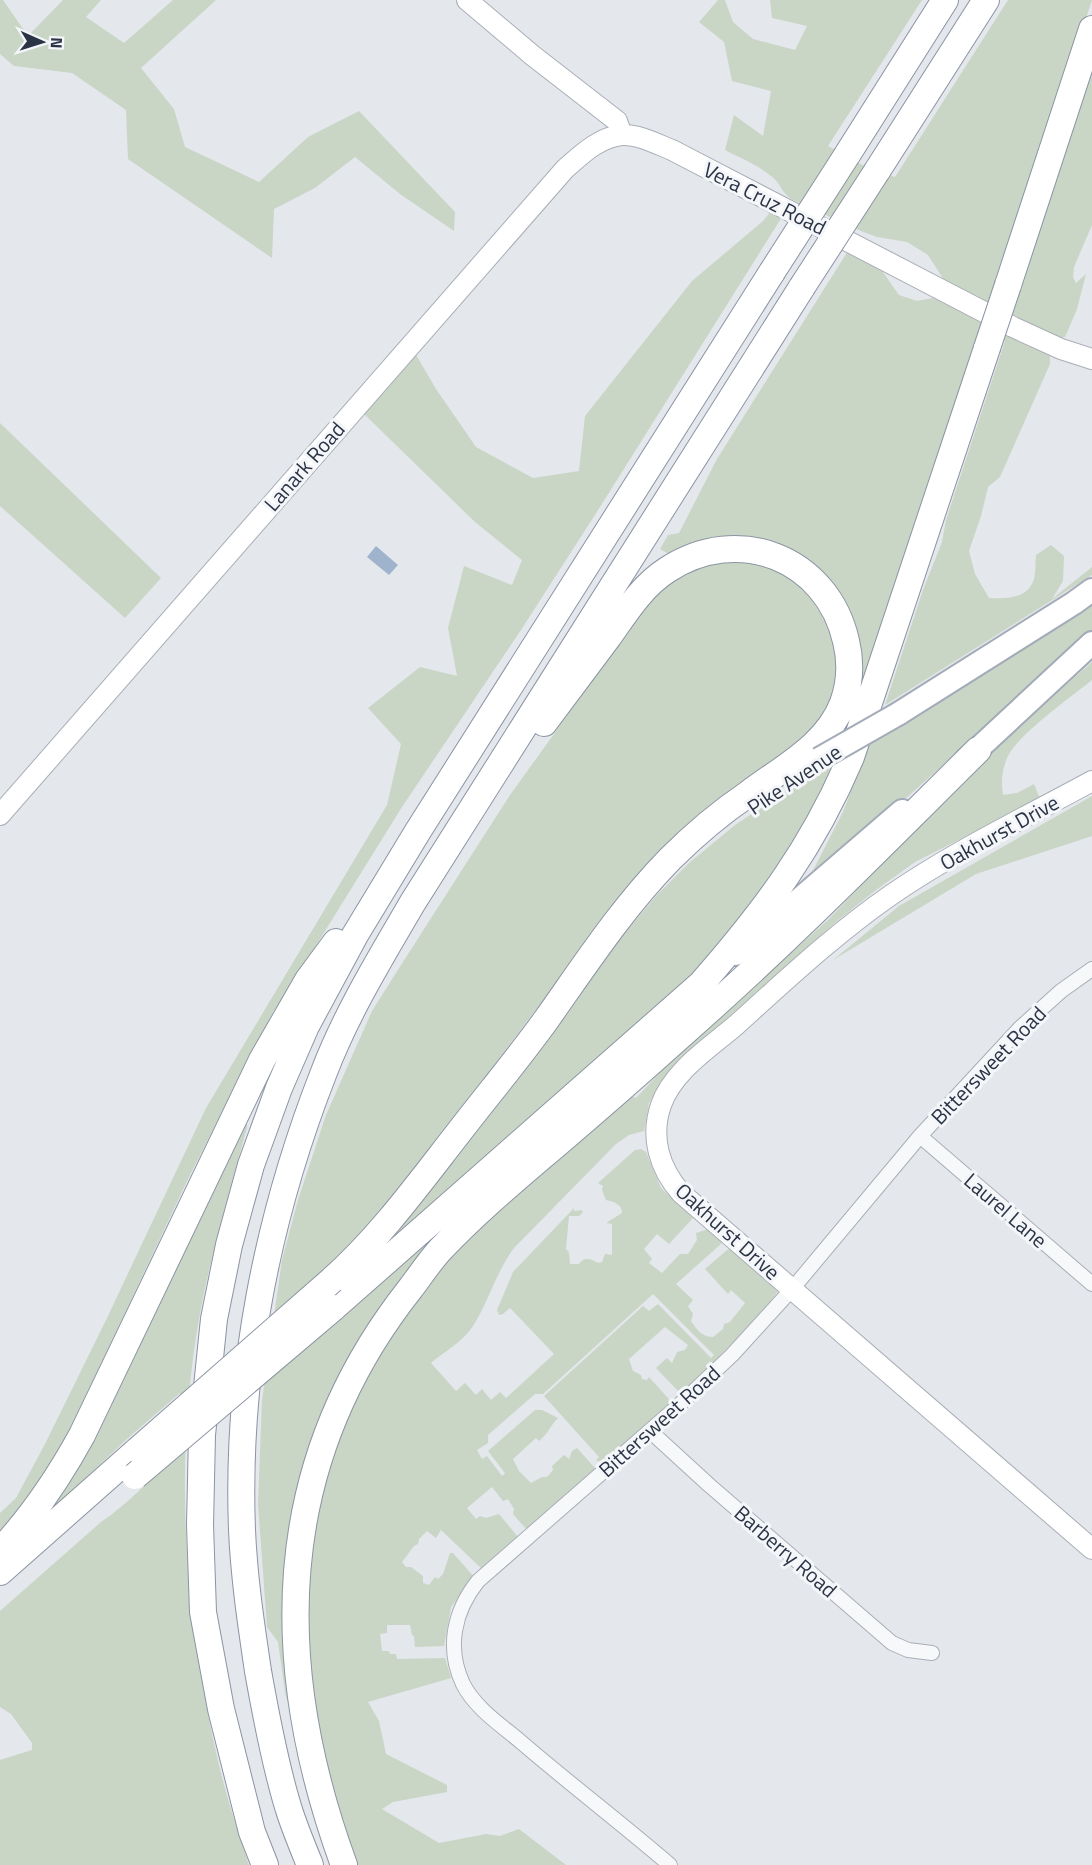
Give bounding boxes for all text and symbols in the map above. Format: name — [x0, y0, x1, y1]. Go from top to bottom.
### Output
north arrow — [12, 12, 72, 72]
text: N — [45, 37, 69, 49]
street label: Vera Cruz Road — [698, 153, 832, 243]
street label: Lanark Road — [256, 414, 352, 518]
street label: Pike Avenue — [740, 736, 848, 822]
street label: Oakhurst Drive — [934, 786, 1064, 878]
street label: Bittersweet Road — [923, 998, 1053, 1132]
street label: Laurel Lane — [957, 1165, 1055, 1255]
street label: Oakhurst Drive — [668, 1175, 788, 1287]
street label: Bittersweet Road — [591, 1357, 727, 1485]
street label: Barberry Road — [728, 1497, 844, 1605]

